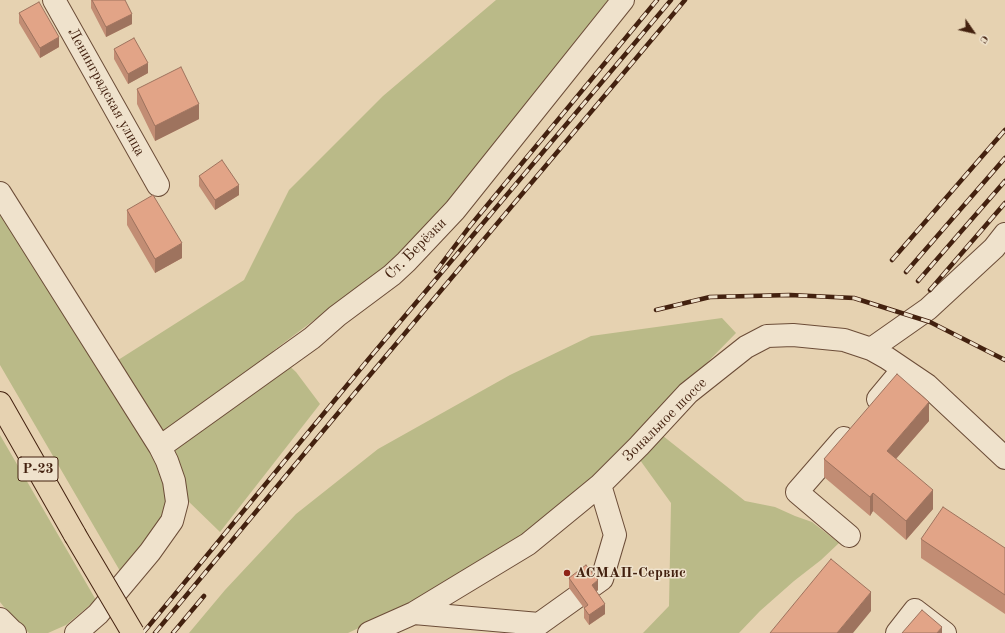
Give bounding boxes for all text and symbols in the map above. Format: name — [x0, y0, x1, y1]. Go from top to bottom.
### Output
north arrow — [953, 12, 993, 52]
street label: Ленинградская улица — [63, 25, 149, 159]
text: С — [977, 33, 990, 45]
street label: Ст. Берёзки — [381, 214, 451, 284]
street label: Зональное шоссе — [619, 374, 711, 466]
road number: Р-23 — [18, 457, 58, 481]
place label: АСМАП-Сервис — [575, 564, 686, 582]
marker: АСМАП-Сервис — [562, 568, 572, 578]

